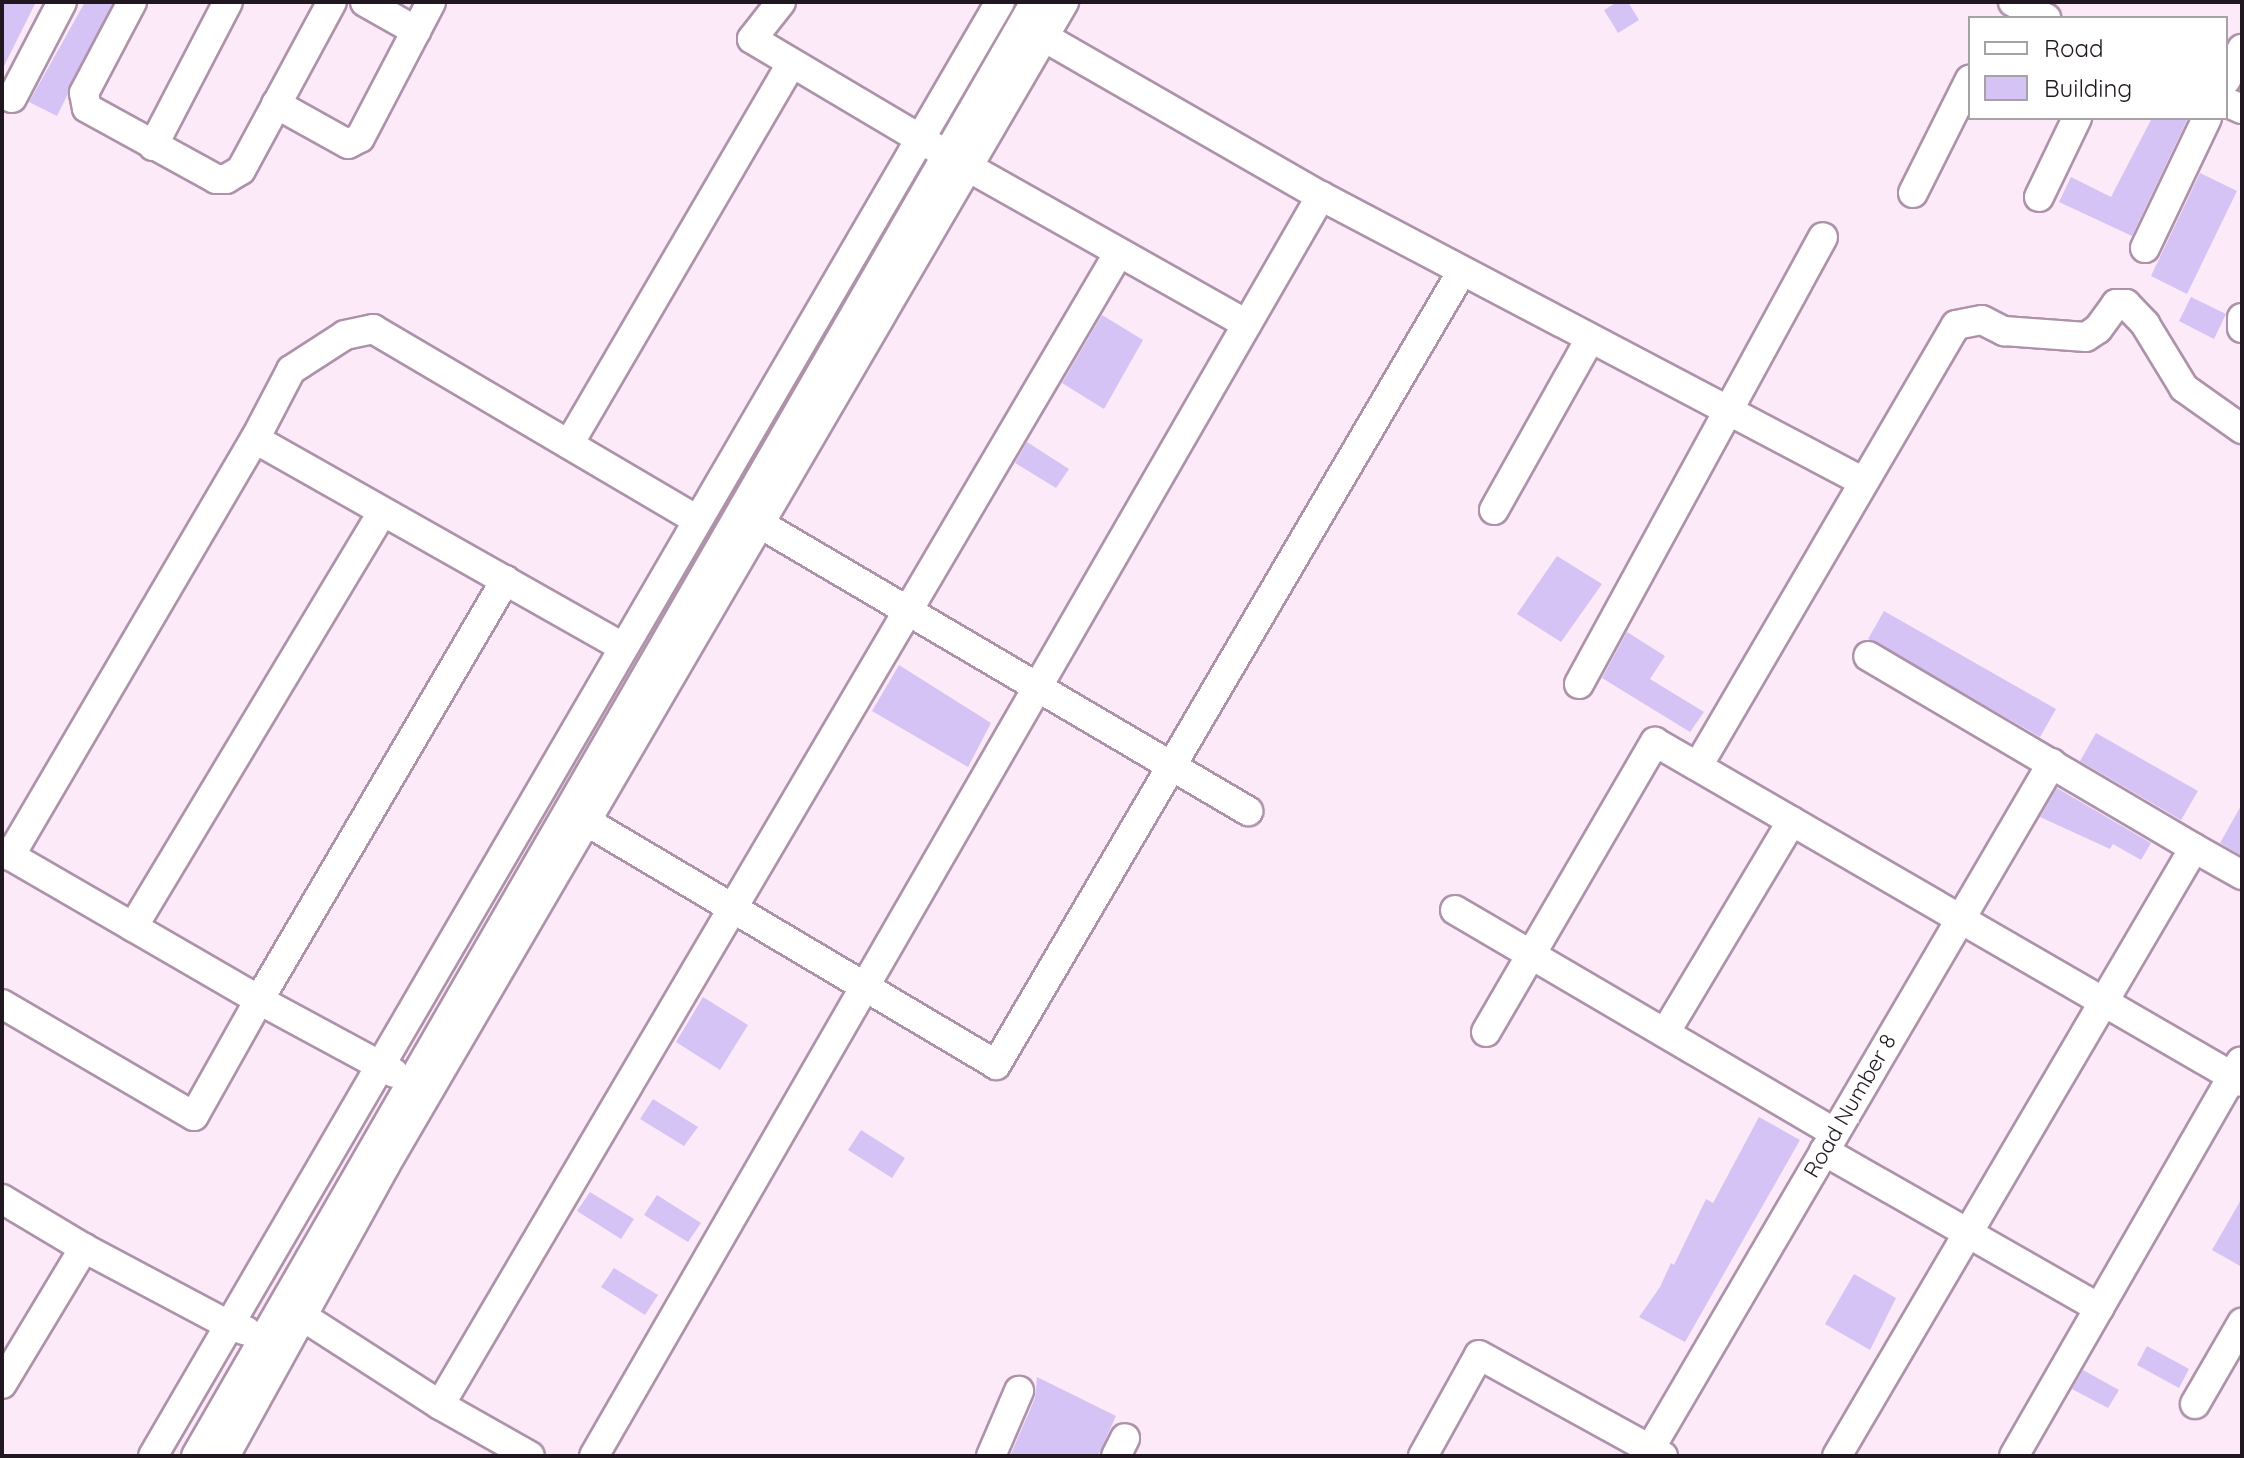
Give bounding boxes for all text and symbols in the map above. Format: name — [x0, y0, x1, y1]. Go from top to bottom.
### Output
legend — [1968, 16, 2228, 120]
text: Road — [2044, 33, 2104, 63]
text: Building — [2044, 73, 2132, 103]
street label: Road Number 8 — [1798, 1030, 1902, 1182]

